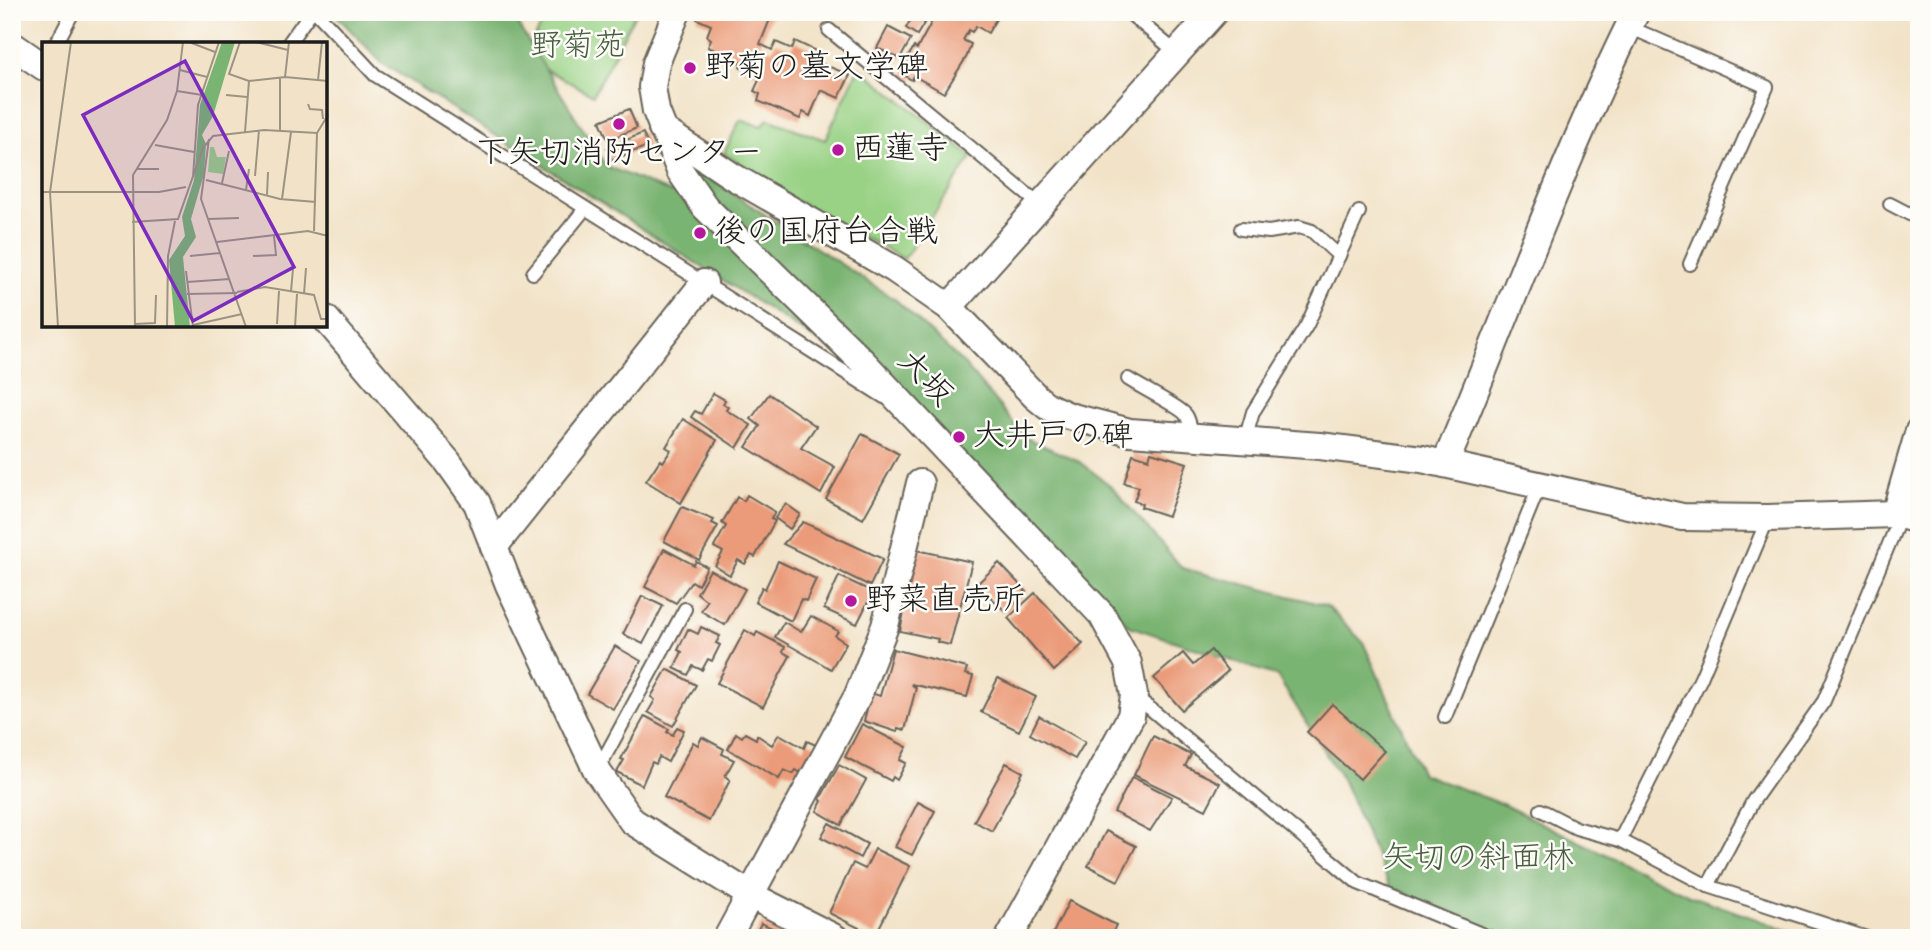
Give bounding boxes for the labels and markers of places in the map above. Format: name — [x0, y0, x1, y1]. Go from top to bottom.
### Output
place label: 野菊の墓文学碑 — [704, 45, 928, 92]
marker: 野菊の墓文学碑 — [682, 60, 698, 76]
marker: 下矢切消防センター — [611, 116, 627, 132]
place label: 西蓮寺 — [852, 127, 948, 174]
place label: 下矢切消防センター — [476, 131, 762, 178]
marker: 西蓮寺 — [830, 142, 846, 158]
place label: 後の国府台合戦 — [714, 210, 938, 257]
marker: 後の国府台合戦 — [692, 225, 708, 241]
place label: 大井戸の碑 — [973, 414, 1133, 461]
marker: 大井戸の碑 — [951, 429, 967, 445]
place label: 野菜直売所 — [865, 578, 1025, 625]
marker: 野菜直売所 — [843, 593, 859, 609]

